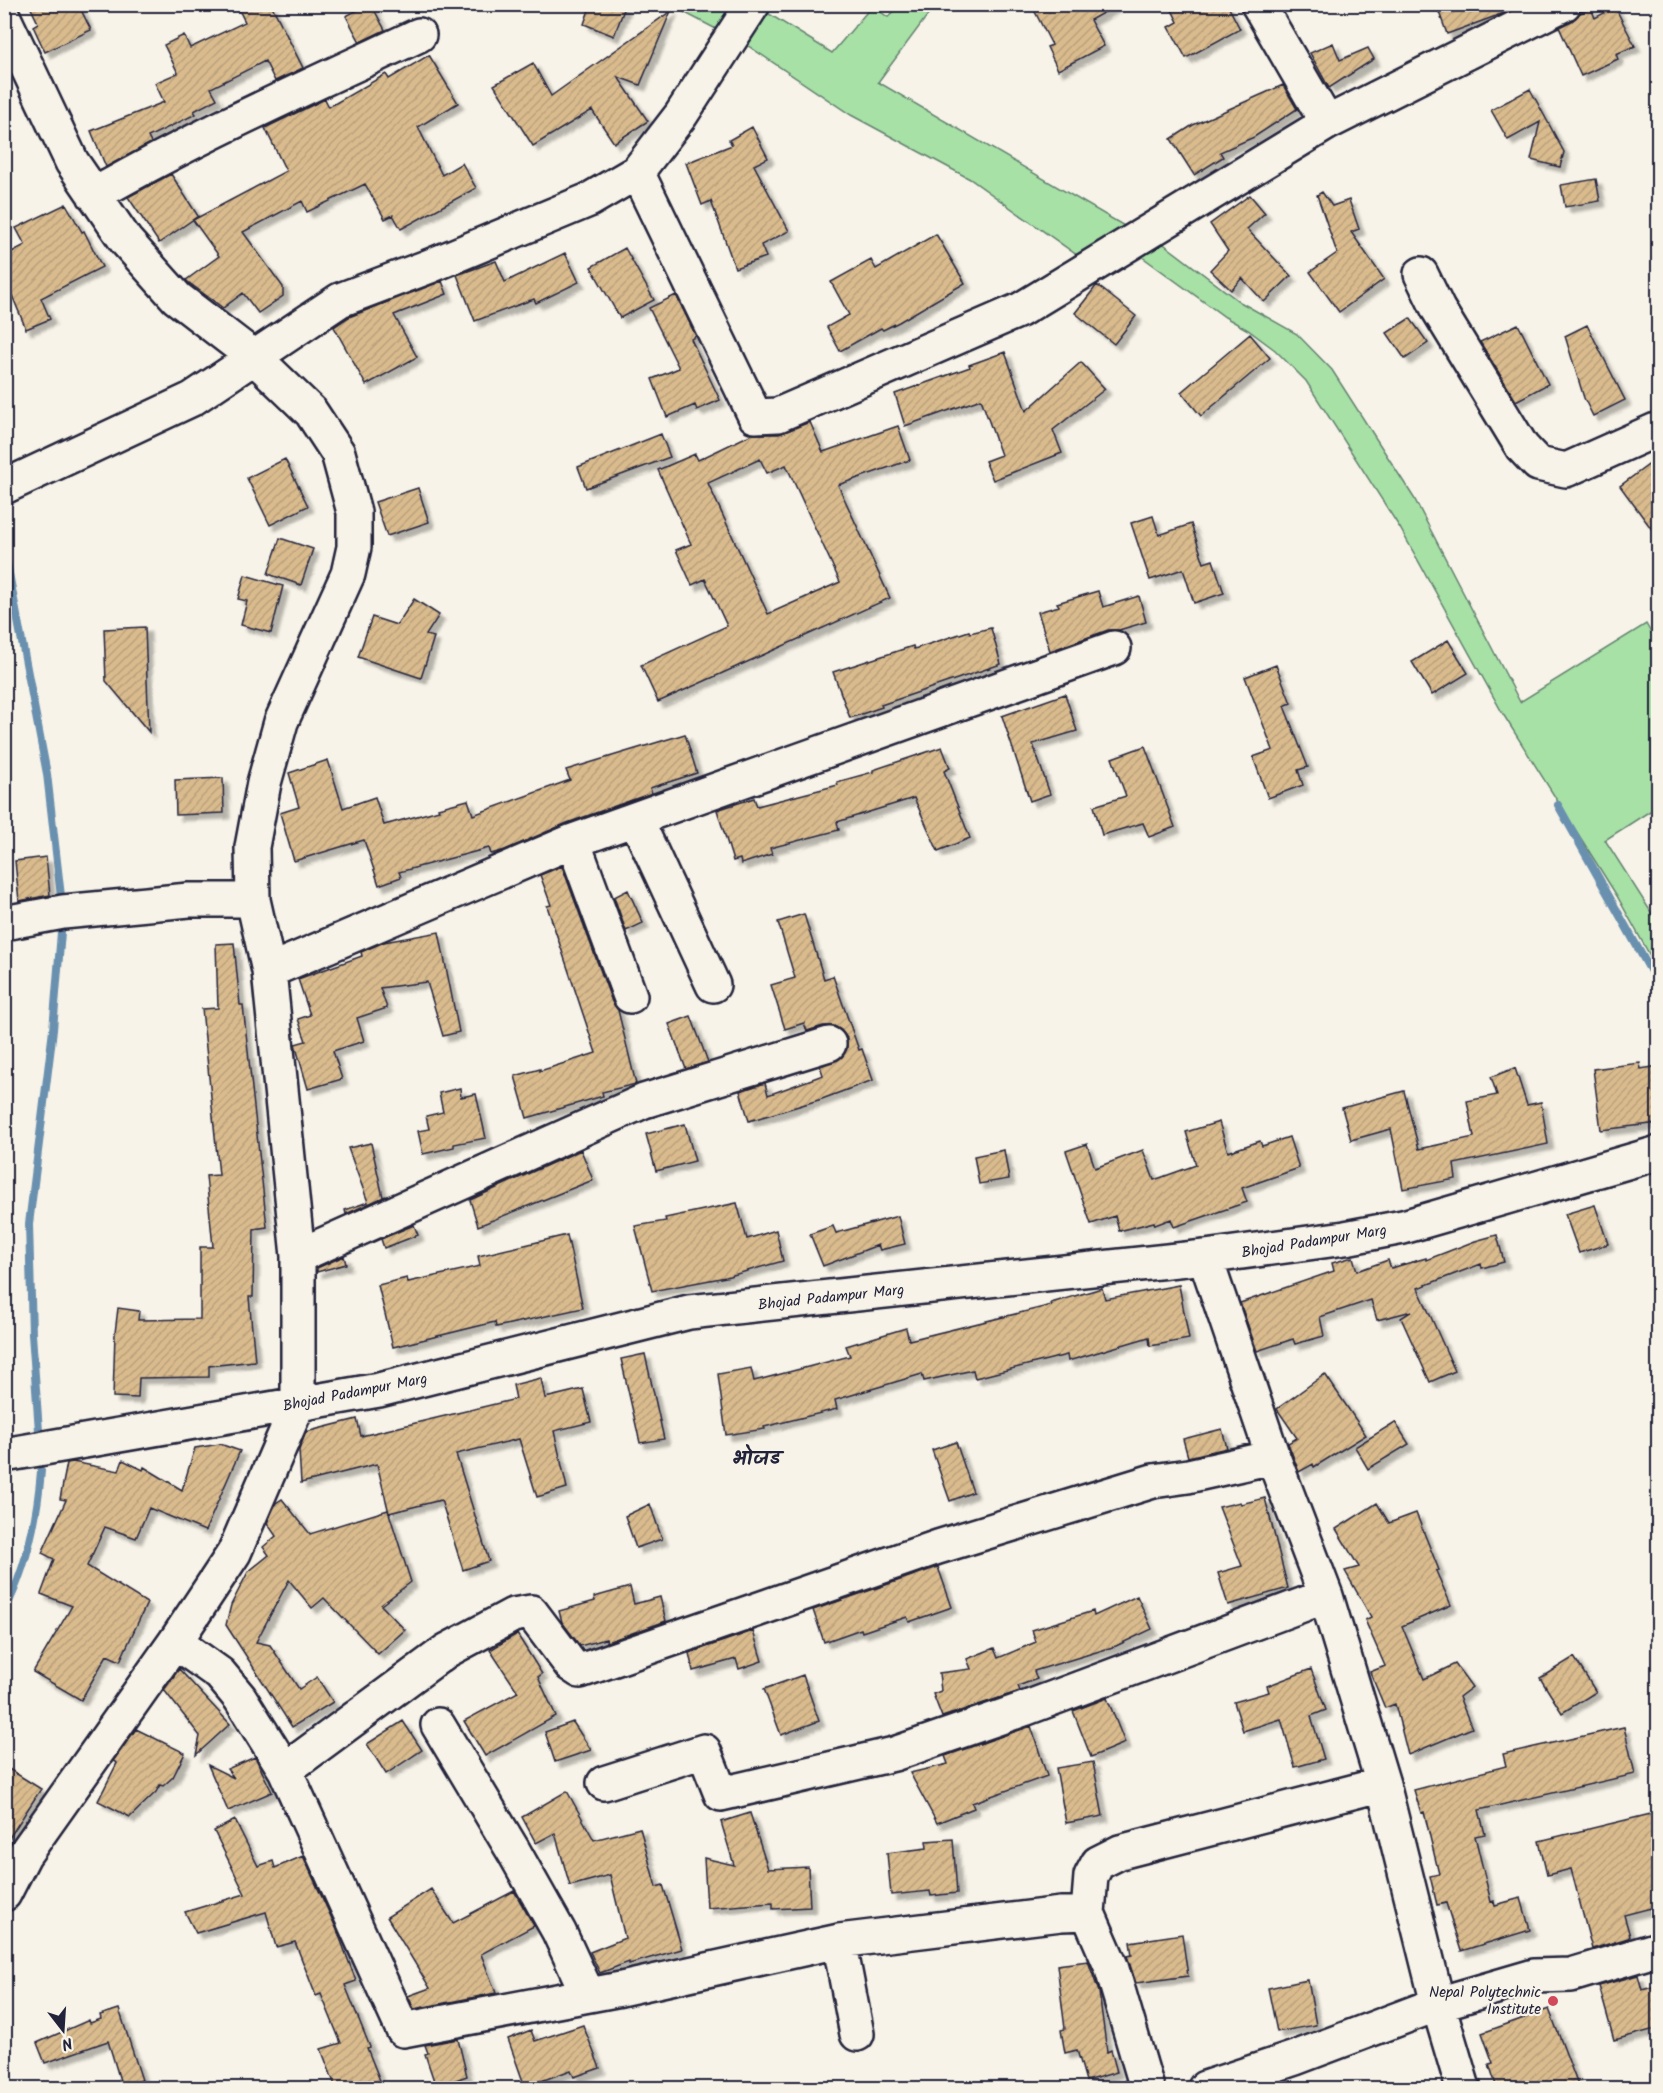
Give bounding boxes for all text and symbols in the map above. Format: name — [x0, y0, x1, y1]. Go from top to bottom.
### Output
street label: Bhojad Padampur Marg — [1240, 1219, 1388, 1265]
street label: Bhojad Padampur Marg — [757, 1278, 905, 1318]
street label: Bhojad Padampur Marg — [281, 1367, 429, 1419]
district label: भोजड — [732, 1443, 785, 1476]
place label: Nepal Polytechnic Institute — [1429, 1981, 1541, 2022]
marker: Nepal Polytechnic Institute — [1546, 1994, 1560, 2008]
north arrow — [33, 2000, 93, 2060]
text: N — [58, 2029, 75, 2056]

